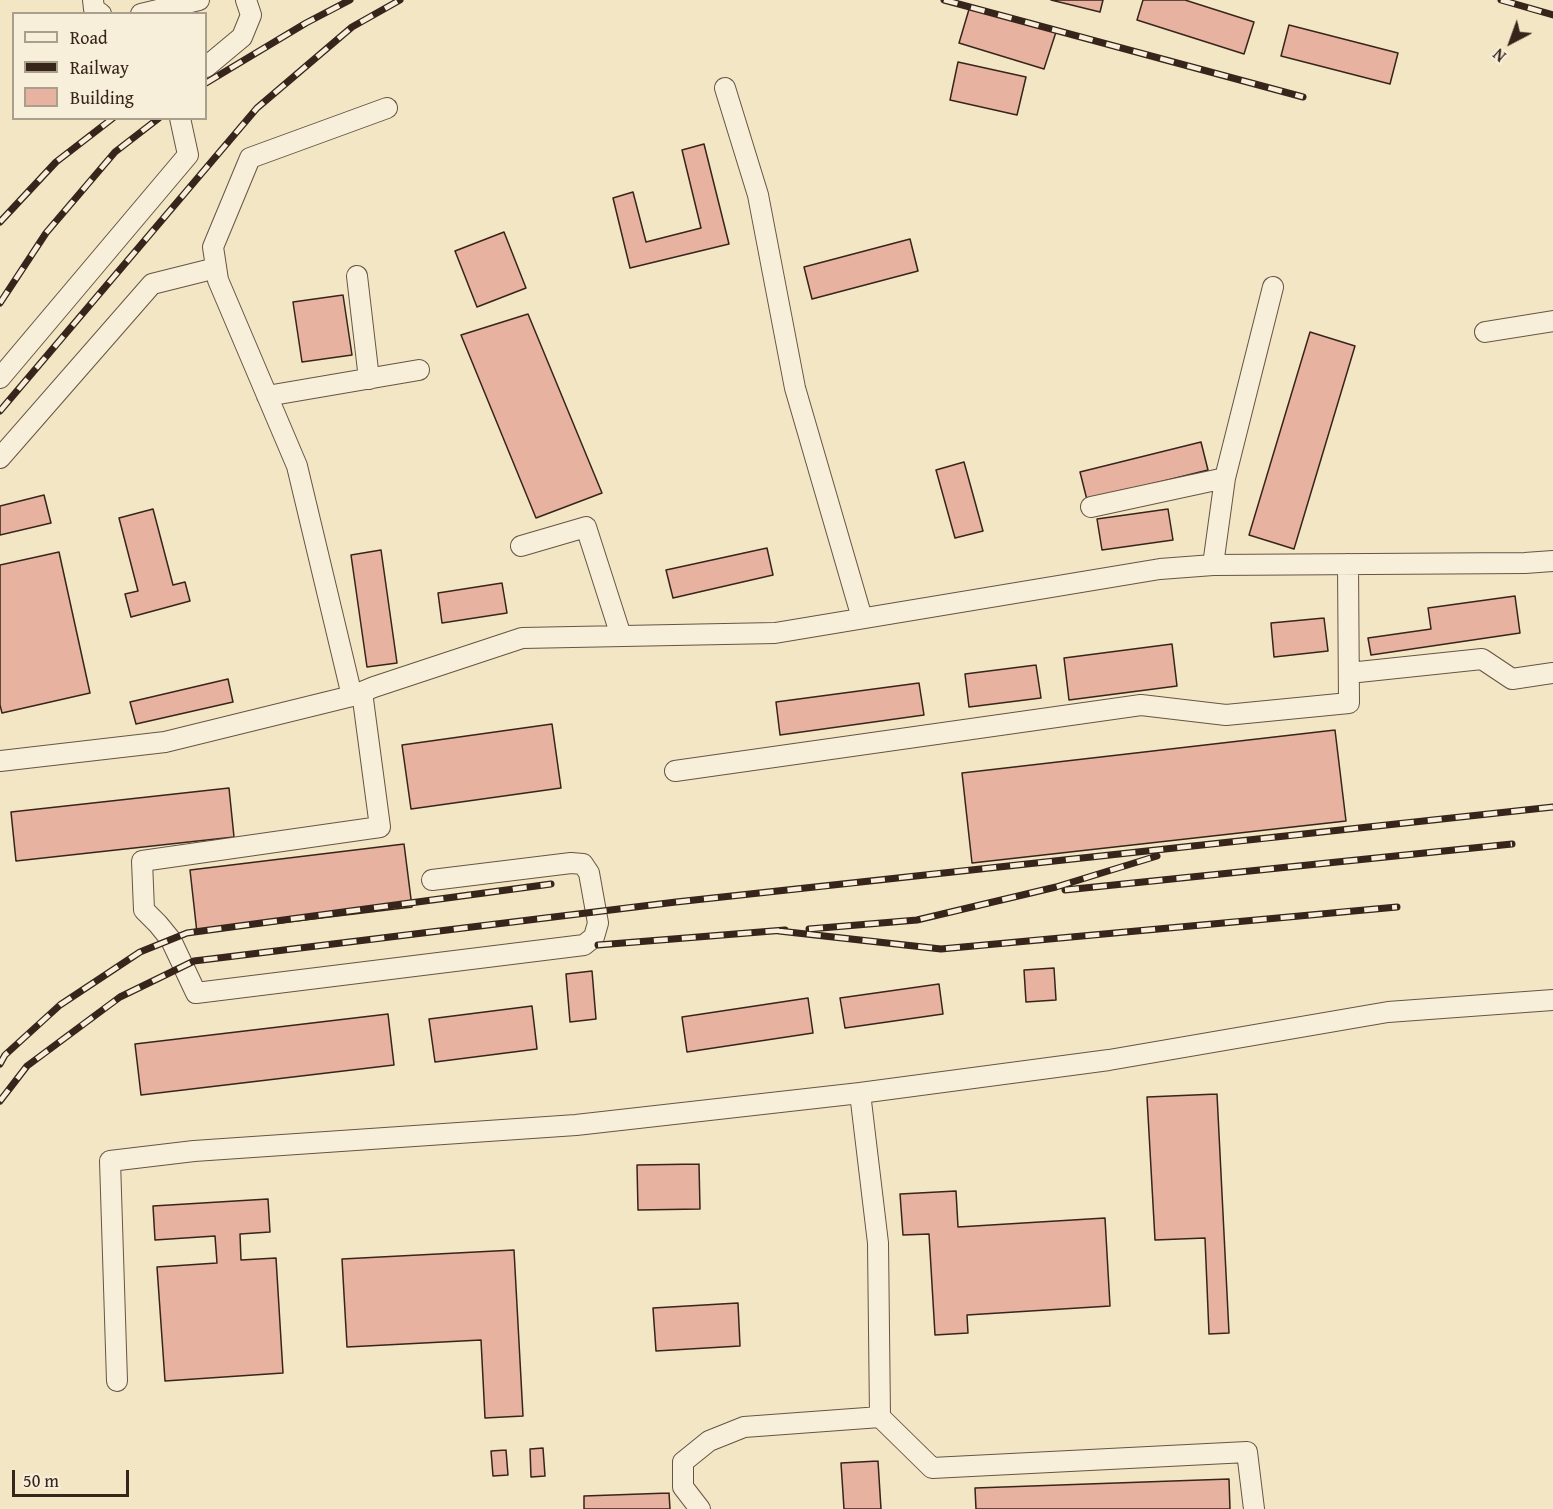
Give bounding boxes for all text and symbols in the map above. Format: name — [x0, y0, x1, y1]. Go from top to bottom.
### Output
legend — [12, 12, 207, 120]
north arrow — [1481, 12, 1541, 72]
text: Road — [70, 24, 108, 51]
text: N — [1487, 43, 1511, 68]
text: Railway — [70, 54, 129, 81]
text: Building — [70, 84, 134, 111]
scale bar — [15, 1458, 132, 1496]
text: 50 m — [23, 1467, 59, 1494]

